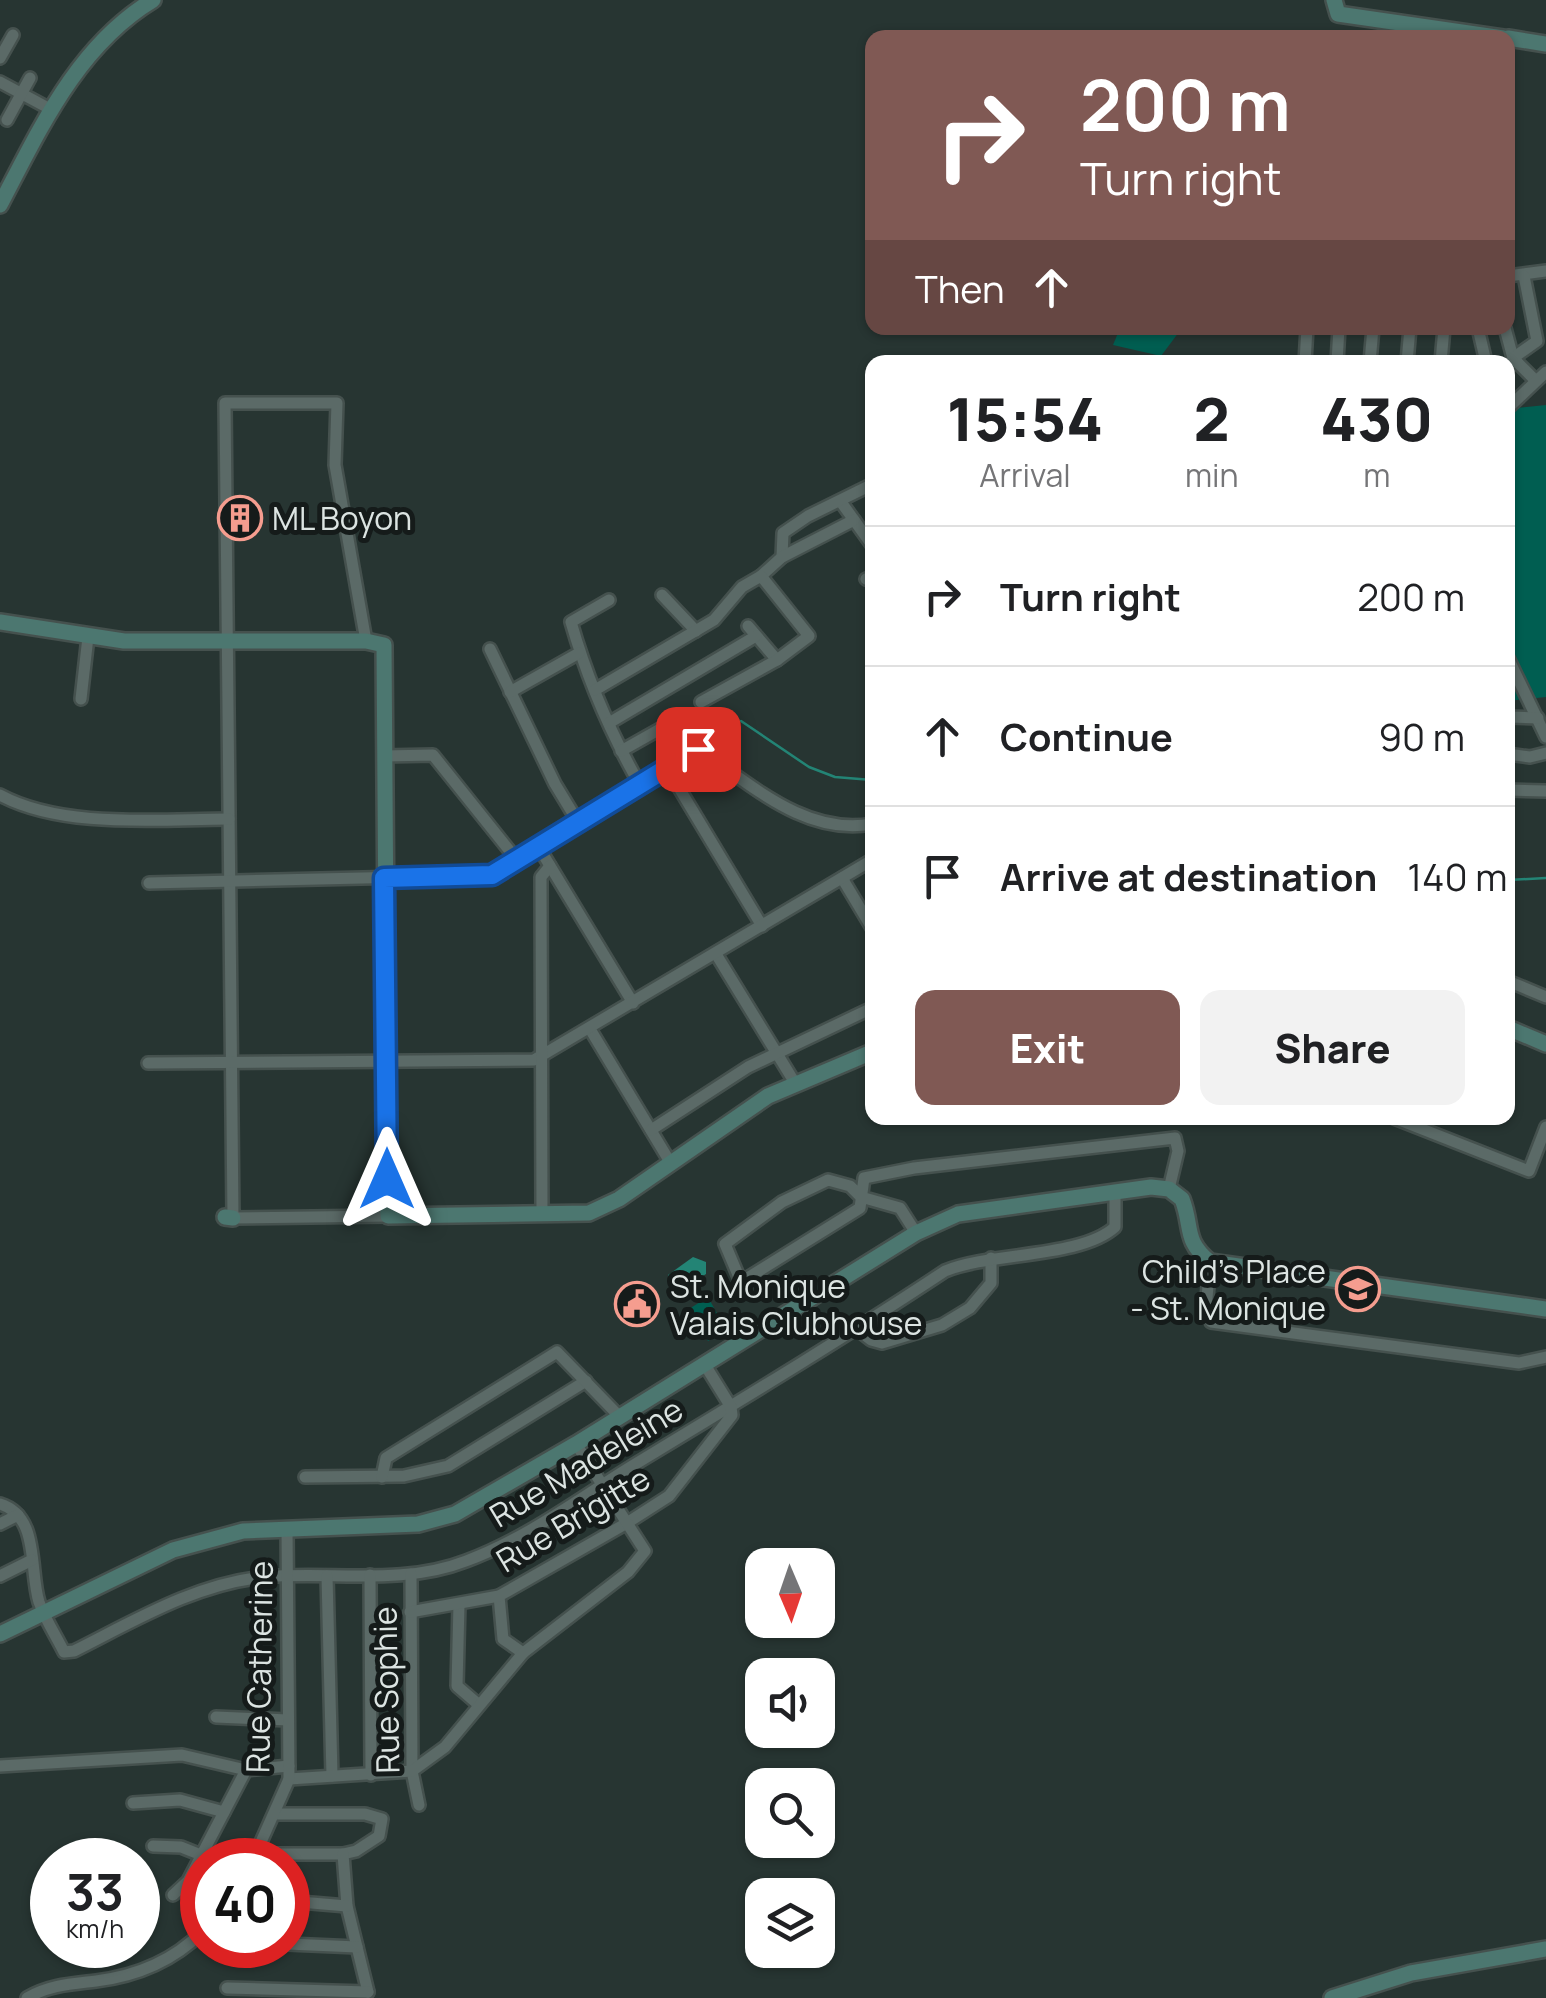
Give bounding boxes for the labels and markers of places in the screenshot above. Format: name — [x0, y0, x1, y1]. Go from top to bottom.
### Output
building icon: ML Boyon — [217, 495, 263, 541]
place label: ML Boyon — [272, 496, 412, 540]
pin — [656, 707, 741, 792]
place label: Child's Place - St. Monique — [1130, 1249, 1326, 1330]
place label: St. Monique Valais Clubhouse — [670, 1264, 922, 1345]
school or university icon: Child's Place - St. Monique — [1335, 1266, 1381, 1312]
public building icon: St. Monique Valais Clubhouse — [614, 1281, 660, 1327]

